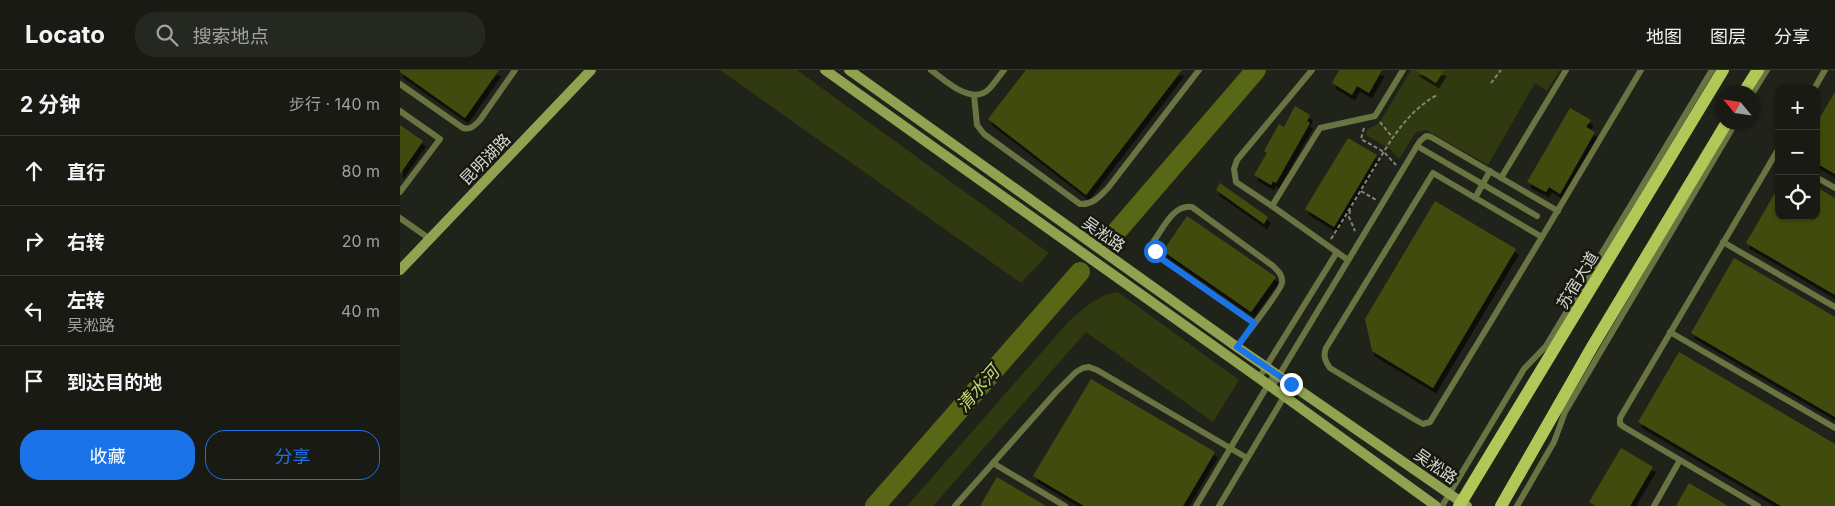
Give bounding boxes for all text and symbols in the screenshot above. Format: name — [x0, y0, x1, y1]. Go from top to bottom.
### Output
search box — [135, 12, 485, 57]
text: Locato — [25, 20, 105, 49]
icon: search — [153, 21, 181, 49]
text: 搜索地点 — [193, 25, 269, 48]
text: 地图 — [1646, 26, 1682, 47]
text: 图层 — [1710, 26, 1746, 47]
text: 分享 — [1774, 26, 1810, 47]
north arrow — [1715, 85, 1760, 130]
map controls — [1775, 85, 1820, 220]
button: + — [1775, 85, 1820, 130]
text: 2 分钟 — [20, 92, 80, 117]
text: 步行 · 140 m — [289, 94, 380, 114]
street label: 昆明湖路 — [456, 129, 514, 189]
button: − — [1775, 130, 1820, 175]
icon: ahead — [20, 157, 48, 185]
text: 直行 — [67, 161, 105, 184]
text: 80 m — [341, 161, 380, 181]
button: locate — [1775, 175, 1820, 220]
street label: 吴淞路 — [1079, 212, 1129, 256]
icon: right — [20, 227, 48, 255]
text: 右转 — [67, 231, 105, 254]
text: 20 m — [342, 231, 380, 251]
route start — [1144, 240, 1167, 263]
street label: 苏宿大道 — [1552, 247, 1602, 313]
text: 左转 — [67, 289, 105, 312]
icon: left — [20, 297, 48, 325]
text: 40 m — [341, 301, 380, 321]
text: 吴淞路 — [67, 315, 115, 335]
water label: 清水河 — [952, 359, 1005, 416]
icon: arrive — [20, 367, 48, 395]
text: 到达目的地 — [67, 371, 162, 394]
route end — [1280, 373, 1303, 396]
button: 收藏 — [20, 430, 195, 480]
button: 分享 — [205, 430, 380, 480]
street label: 吴淞路 — [1411, 444, 1461, 488]

